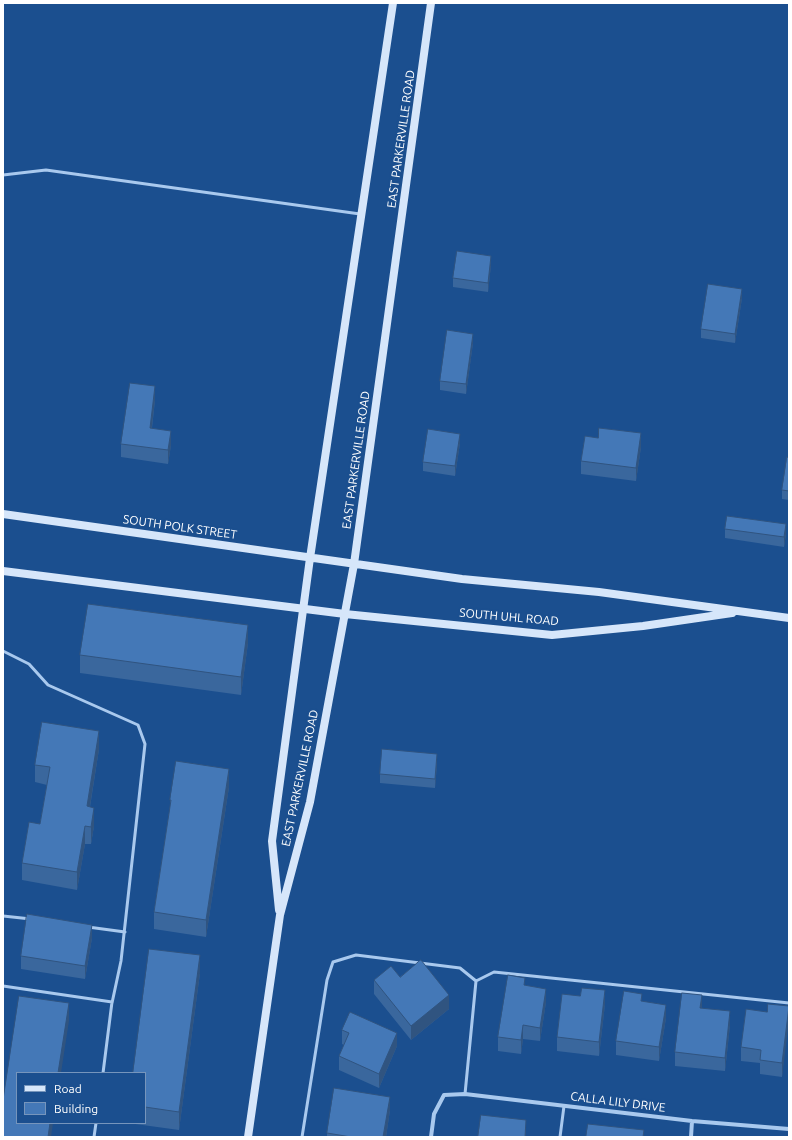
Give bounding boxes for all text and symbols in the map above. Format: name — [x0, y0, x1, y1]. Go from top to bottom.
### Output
street label: EAST PARKERVILLE ROAD — [384, 69, 418, 209]
street label: EAST PARKERVILLE ROAD — [339, 390, 373, 530]
street label: SOUTH POLK STREET — [122, 512, 238, 542]
street label: SOUTH UHL ROAD — [459, 605, 559, 629]
street label: EAST PARKERVILLE ROAD — [278, 708, 322, 848]
legend — [16, 1072, 146, 1124]
text: Road — [54, 1082, 82, 1095]
street label: CALLA LILY DRIVE — [570, 1089, 666, 1115]
text: Building — [54, 1102, 98, 1115]

